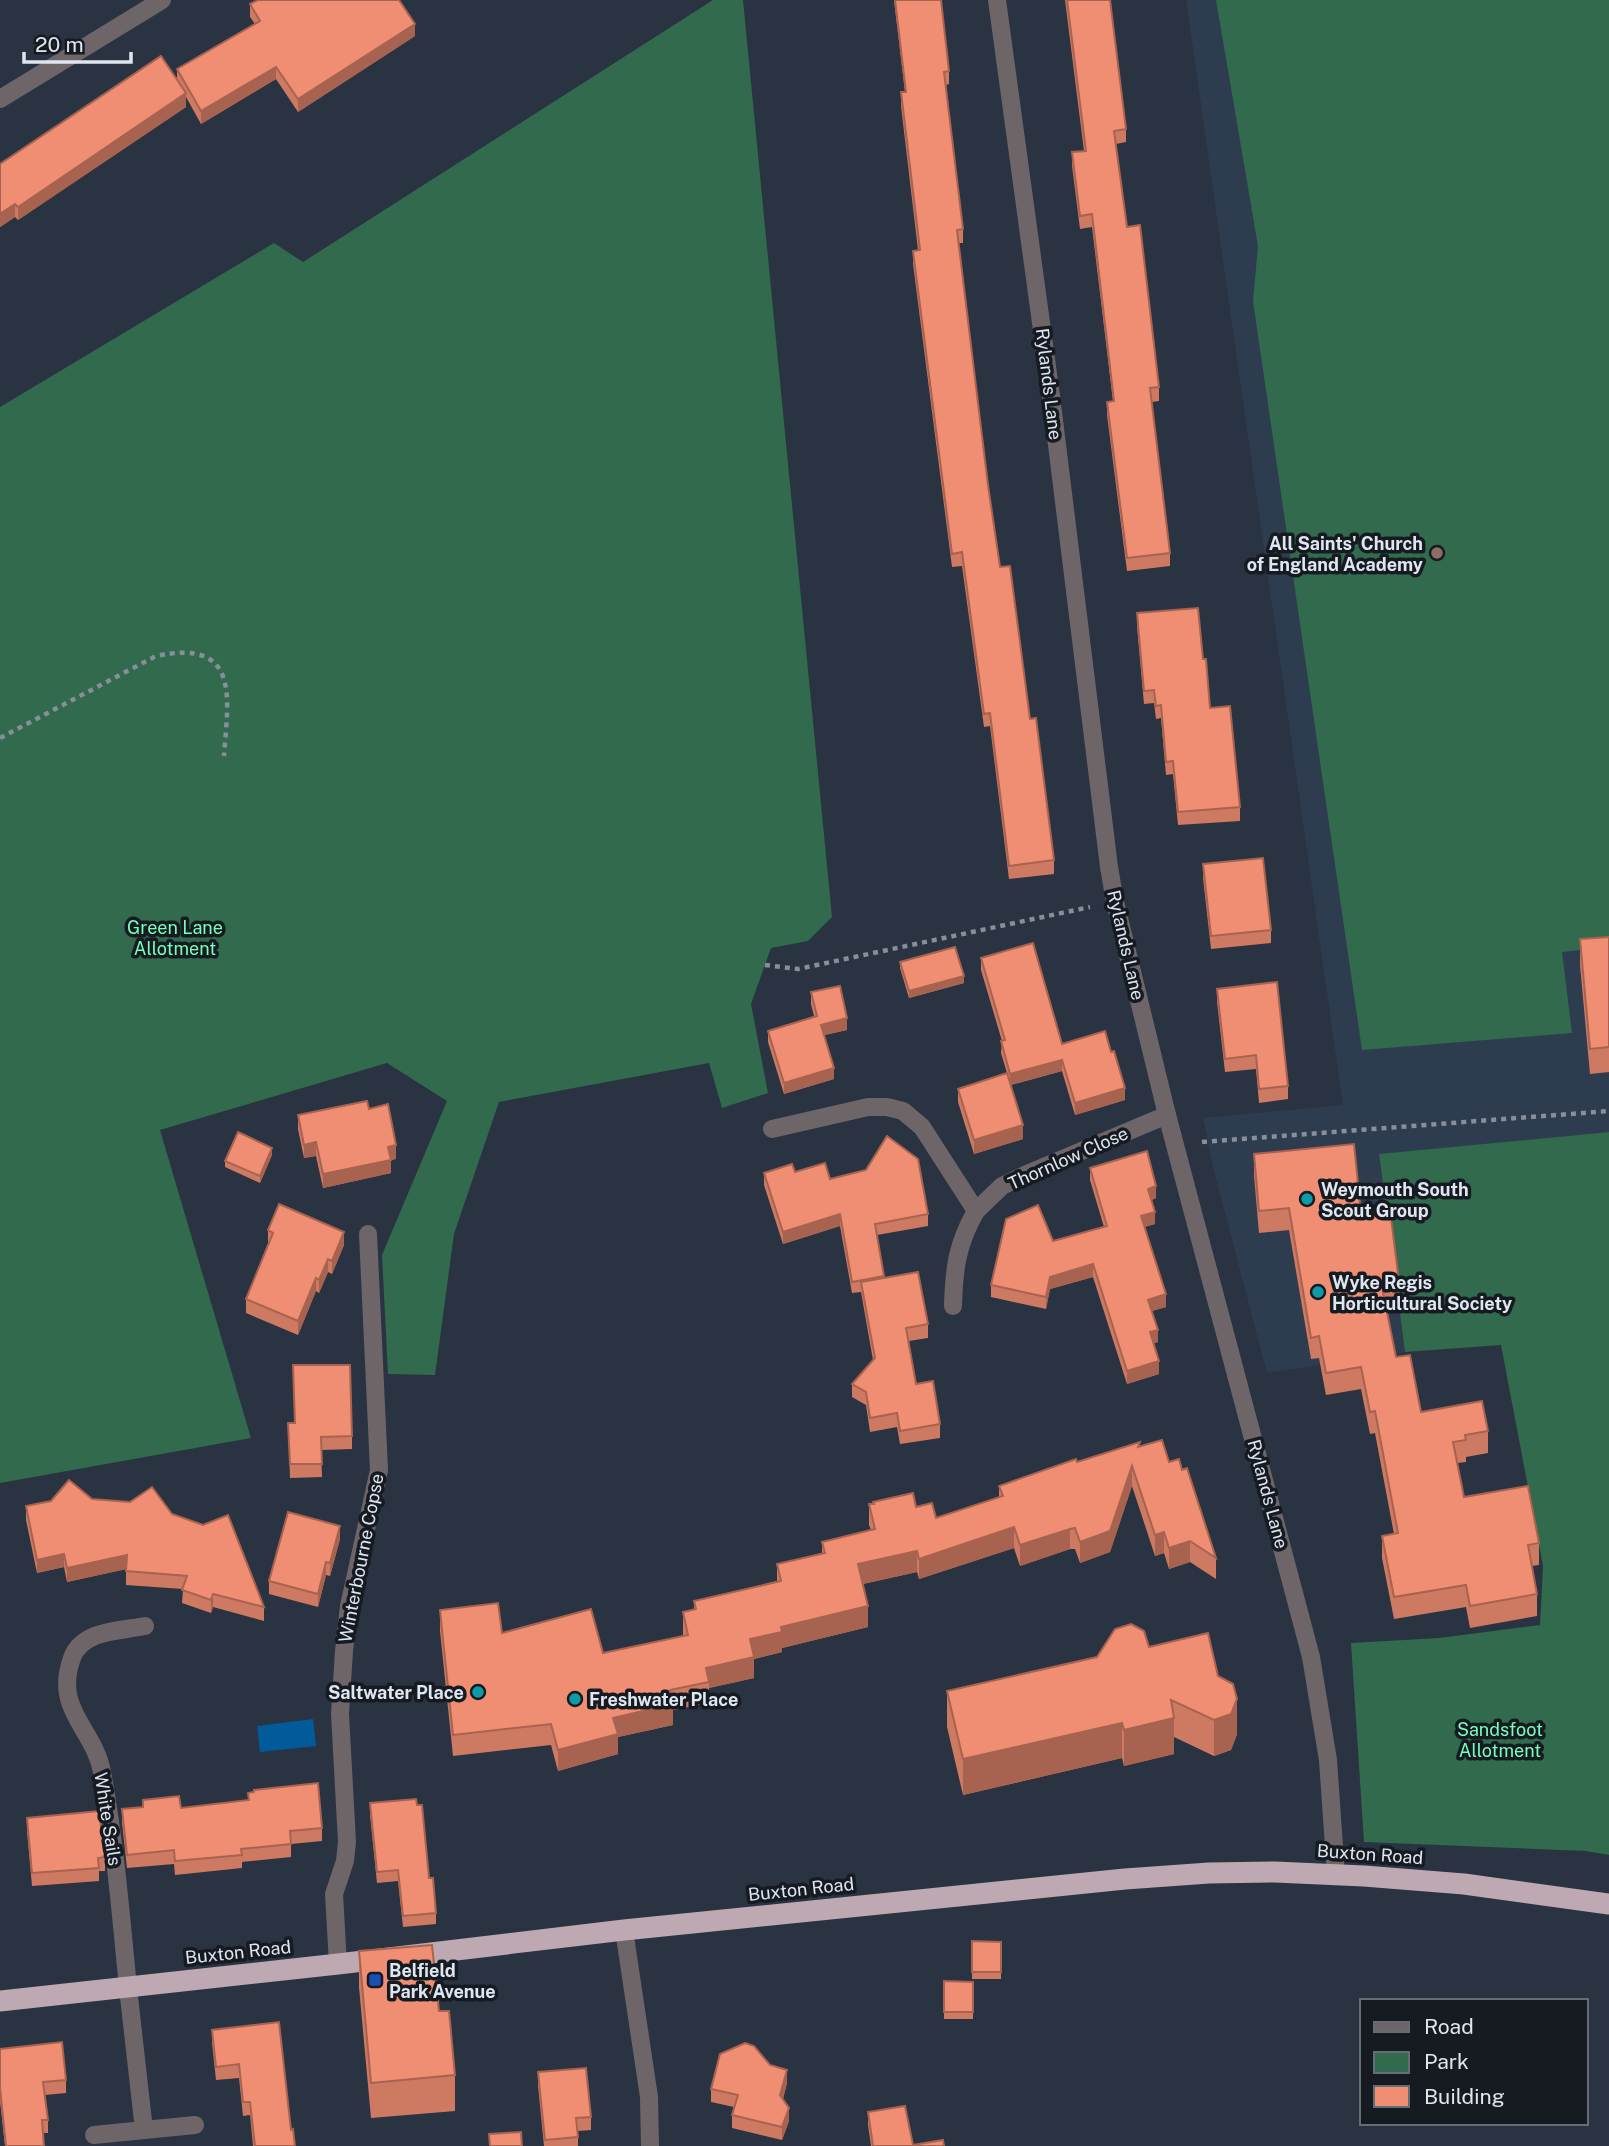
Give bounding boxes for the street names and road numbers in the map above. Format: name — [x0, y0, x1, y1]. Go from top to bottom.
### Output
street label: Rylands Lane — [1032, 327, 1066, 441]
street label: Rylands Lane — [1103, 888, 1149, 1002]
street label: Thornlow Close — [1005, 1122, 1131, 1194]
street label: Rylands Lane — [1243, 1437, 1293, 1551]
street label: Winterbourne Copse — [334, 1472, 388, 1644]
street label: White Sails — [90, 1771, 126, 1867]
street label: Buxton Road — [1316, 1840, 1424, 1868]
street label: Buxton Road — [747, 1873, 855, 1905]
street label: Buxton Road — [184, 1936, 292, 1968]

